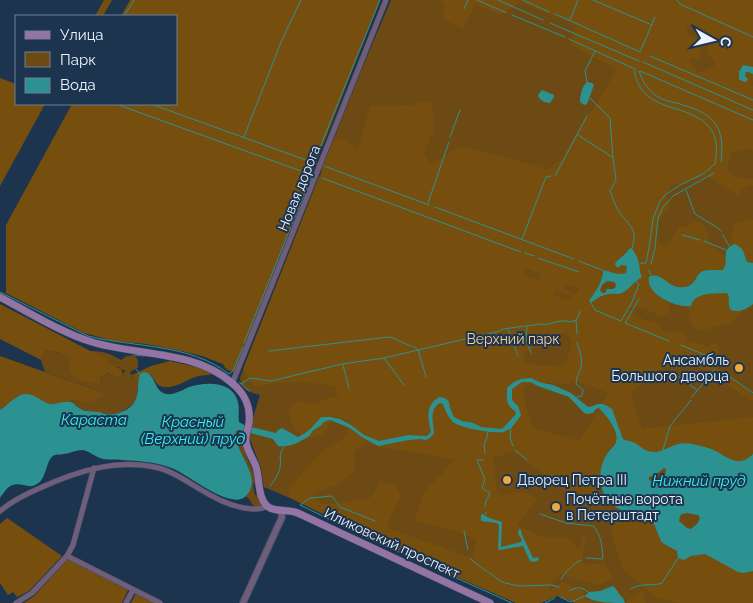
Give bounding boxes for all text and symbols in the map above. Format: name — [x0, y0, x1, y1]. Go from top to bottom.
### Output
legend — [15, 15, 178, 105]
north arrow — [688, 15, 738, 65]
text: Улица — [60, 26, 104, 44]
text: С — [717, 36, 734, 48]
text: Парк — [60, 51, 96, 69]
text: Вода — [60, 76, 96, 94]
street label: Новая дорога — [274, 143, 324, 233]
park label: Верхний парк — [466, 331, 560, 347]
place label: Ансамбль Большого дворца — [611, 352, 729, 384]
marker: Ансамбль Большого дворца — [733, 362, 745, 374]
water label: Караста — [61, 411, 127, 429]
water label: Красный (Верхний) пруд — [141, 413, 245, 448]
place label: Дворец Петра III — [517, 472, 627, 488]
water label: Нижний пруд — [652, 472, 746, 490]
marker: Дворец Петра III — [501, 474, 513, 486]
place label: Почётные ворота в Петерштадт — [566, 491, 683, 523]
marker: Почётные ворота в Петерштадт — [550, 501, 562, 513]
street label: Иликовский проспект — [322, 505, 463, 582]

